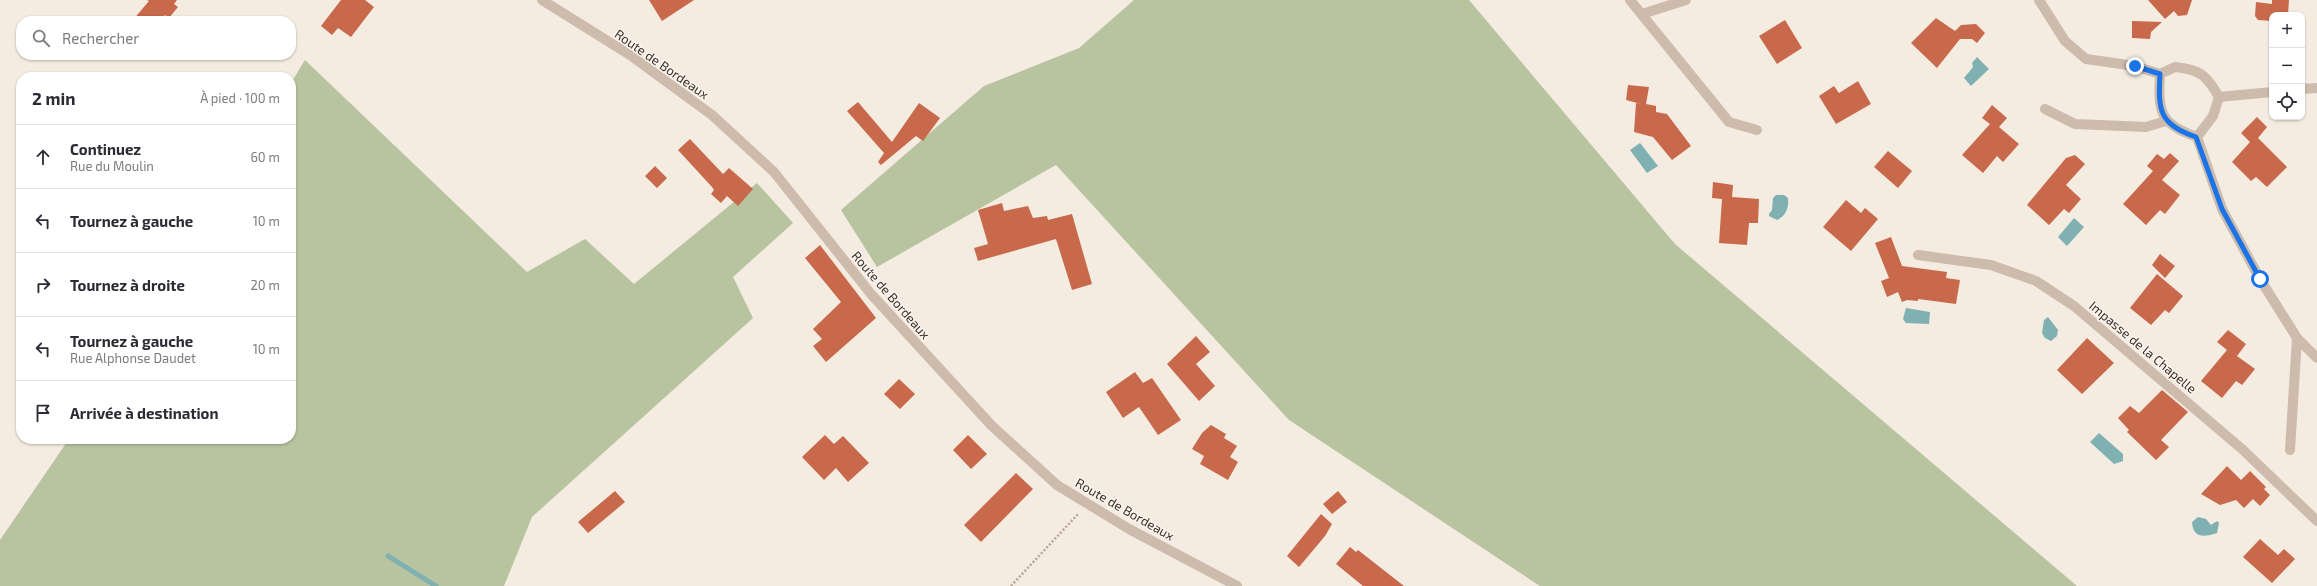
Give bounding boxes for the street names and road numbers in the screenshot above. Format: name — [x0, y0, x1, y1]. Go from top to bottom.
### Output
street label: Route de Bordeaux — [612, 26, 712, 103]
street label: Route de Bordeaux — [848, 248, 934, 342]
street label: Impasse de la Chapelle — [2086, 297, 2200, 397]
street label: Route de Bordeaux — [1073, 474, 1177, 544]

